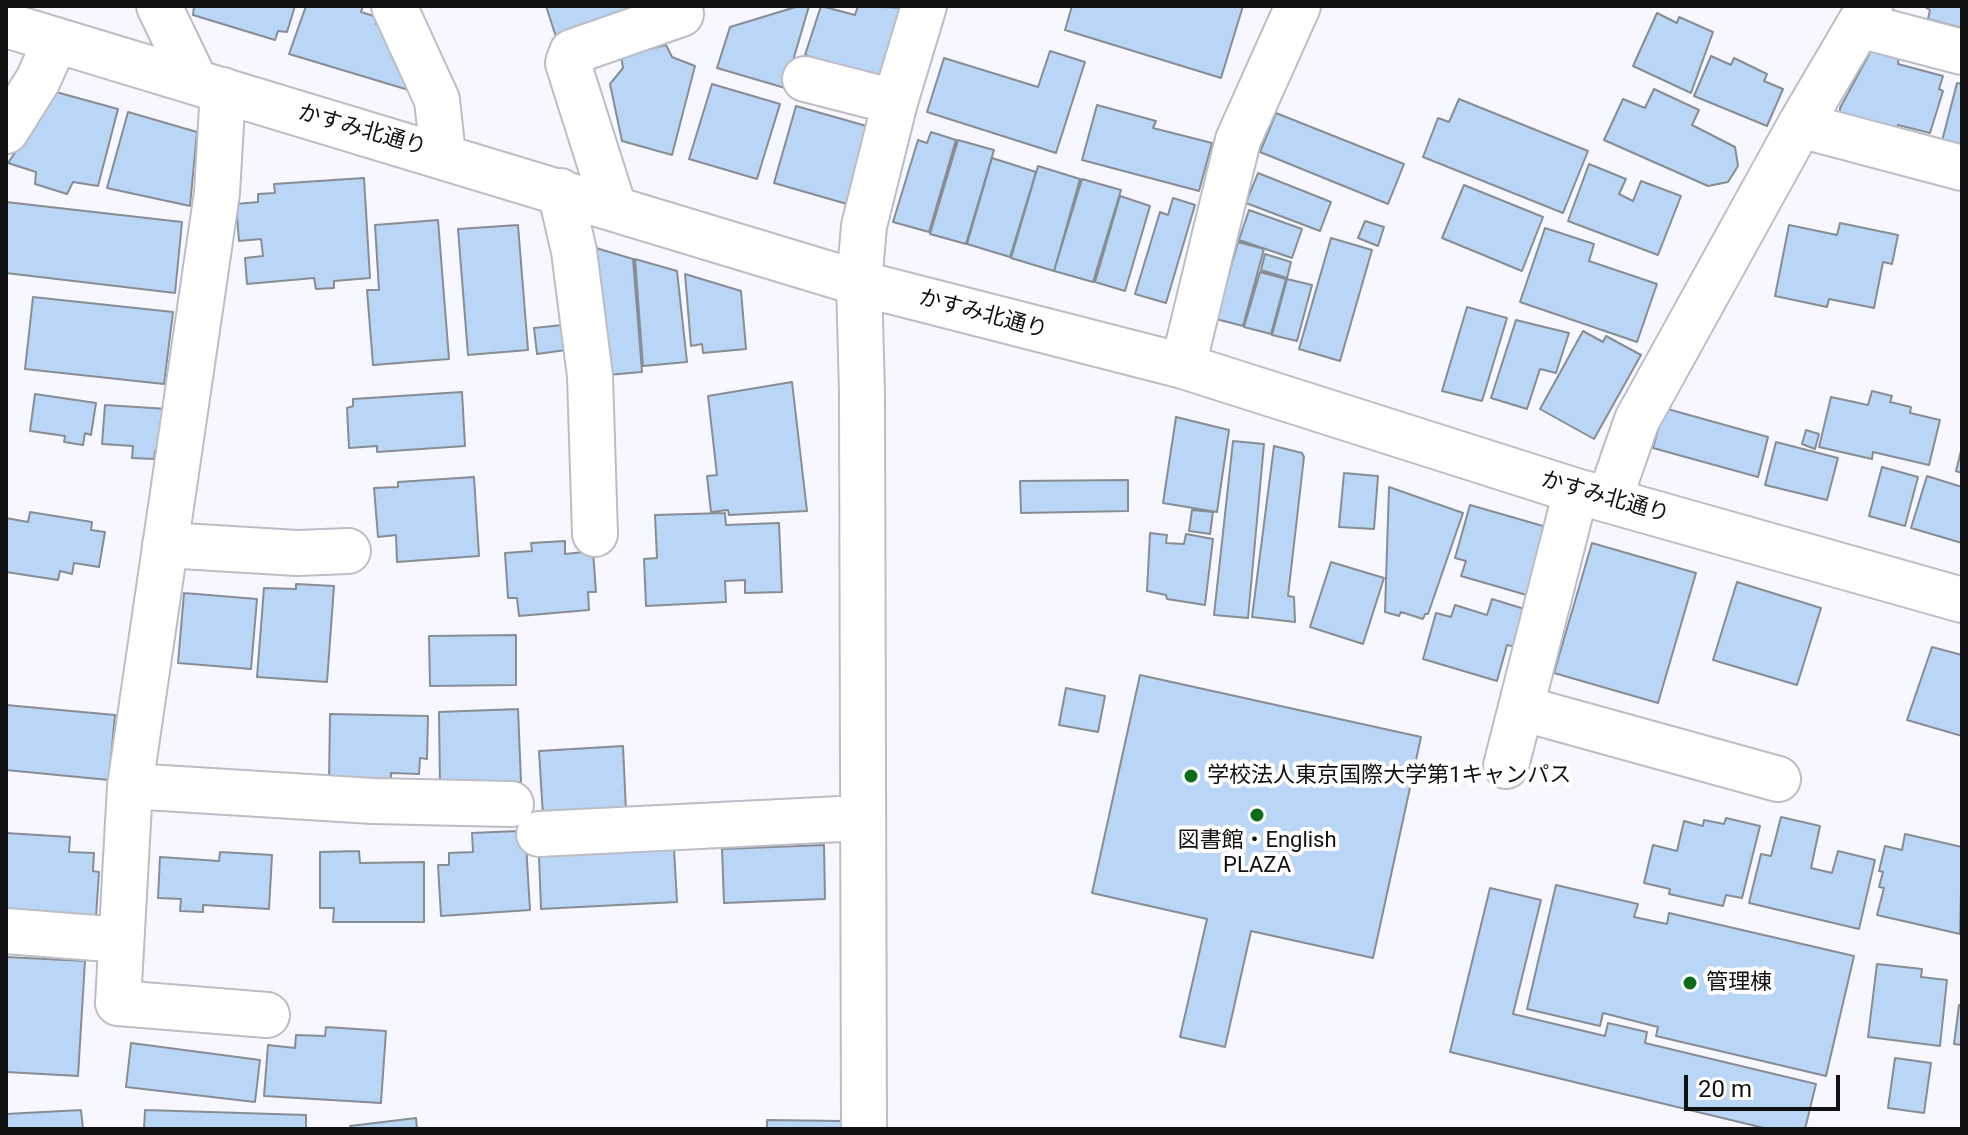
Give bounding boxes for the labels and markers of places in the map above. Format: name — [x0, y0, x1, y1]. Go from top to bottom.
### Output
place label: 学校法人東京国際大学第1キャンパス — [1207, 763, 1571, 789]
marker: 学校法人東京国際大学第1キャンパス — [1182, 767, 1200, 785]
marker: 図書館・English PLAZA — [1248, 806, 1266, 824]
place label: 図書館・English PLAZA — [1177, 828, 1337, 880]
place label: 管理棟 — [1706, 970, 1772, 996]
marker: 管理棟 — [1681, 974, 1699, 992]

